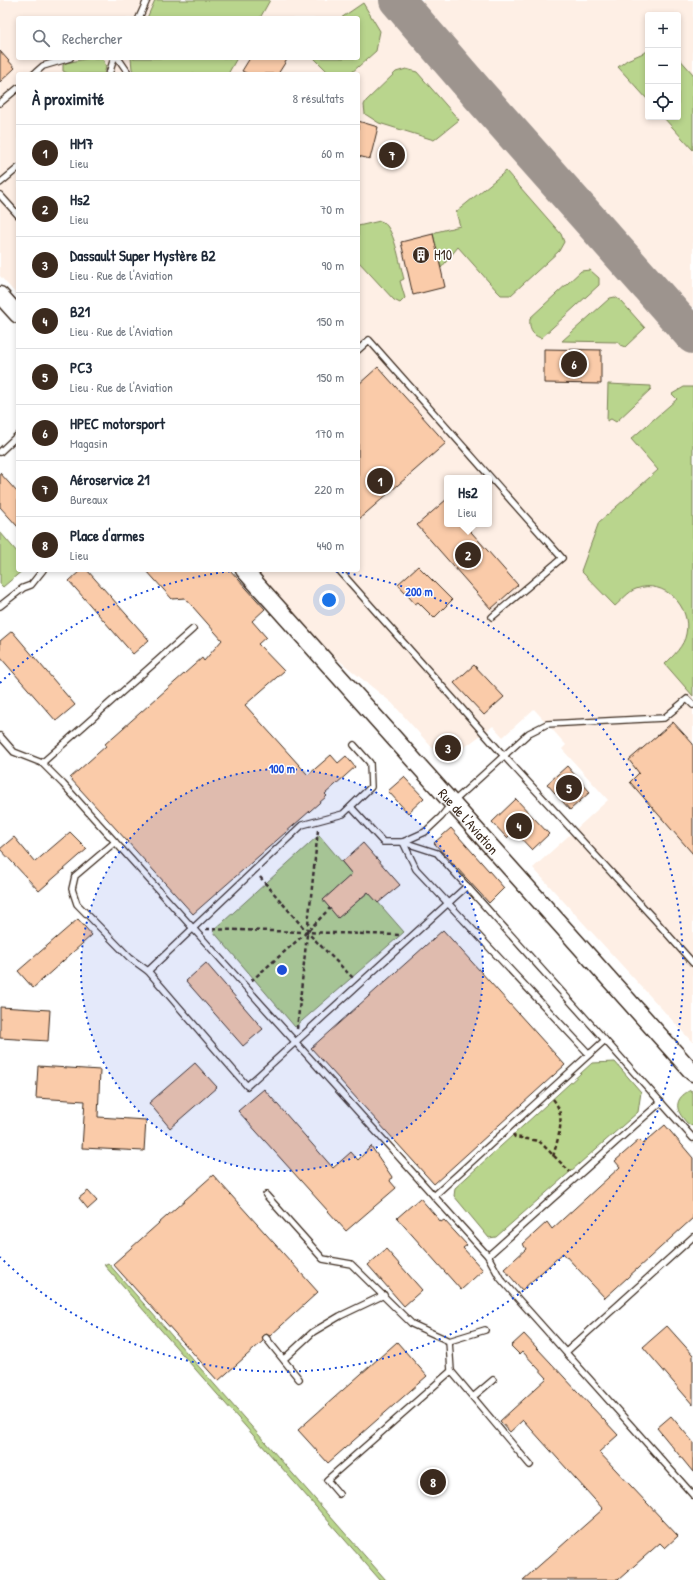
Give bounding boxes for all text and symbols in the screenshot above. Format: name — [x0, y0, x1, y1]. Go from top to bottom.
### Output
map controls — [645, 12, 681, 120]
button: + — [645, 12, 681, 48]
search box — [16, 16, 360, 60]
icon: search — [30, 27, 52, 49]
text: Rechercher — [62, 28, 123, 49]
button: − — [645, 48, 681, 84]
button: locate — [645, 84, 681, 120]
text: À proximité — [32, 87, 104, 110]
text: 8 résultats — [292, 89, 344, 107]
text: HM7 — [70, 133, 93, 154]
pin: 7 — [379, 140, 405, 170]
text: 1 — [43, 144, 47, 162]
text: 60 m — [321, 144, 344, 162]
text: Lieu — [70, 154, 88, 172]
text: Hs2 — [70, 189, 90, 210]
text: 2 — [42, 200, 48, 218]
text: 70 m — [320, 200, 344, 218]
text: Lieu — [70, 210, 88, 228]
text: Dassault Super Mystère B2 — [70, 245, 216, 266]
building icon: H10 — [411, 245, 431, 265]
place label: H10 — [434, 245, 452, 264]
text: 3 — [42, 256, 48, 274]
text: 90 m — [322, 256, 344, 274]
text: Lieu · Rue de l'Aviation — [70, 266, 173, 284]
text: B21 — [70, 301, 90, 322]
text: 4 — [43, 312, 47, 330]
text: 150 m — [316, 312, 344, 330]
text: Lieu · Rue de l'Aviation — [70, 322, 173, 340]
pin: 6 — [561, 349, 587, 379]
text: PC3 — [70, 357, 92, 378]
text: 5 — [42, 368, 48, 386]
text: 150 m — [316, 368, 344, 386]
text: Lieu · Rue de l'Aviation — [70, 378, 173, 396]
text: HPEC motorsport — [70, 413, 165, 434]
text: 6 — [42, 424, 48, 442]
text: 170 m — [315, 424, 344, 442]
text: Magasin — [70, 434, 108, 452]
pin: 1 — [367, 466, 393, 496]
text: Aéroservice 21 — [70, 469, 150, 490]
popup — [444, 475, 492, 527]
text: 7 — [42, 480, 48, 498]
text: 220 m — [314, 480, 344, 498]
text: Hs2 — [458, 482, 478, 503]
text: Bureaux — [70, 490, 108, 508]
text: Lieu — [458, 503, 476, 521]
text: Place d'armes — [70, 525, 144, 546]
text: 8 — [42, 536, 48, 554]
text: 440 m — [317, 536, 344, 554]
pin: 2 — [455, 540, 481, 570]
text: Lieu — [70, 546, 88, 564]
text: 200 m — [405, 583, 433, 600]
your location — [319, 590, 339, 610]
pin: 3 — [435, 733, 461, 763]
text: 100 m — [269, 760, 295, 777]
pin: 5 — [556, 773, 582, 803]
street label: Rue de l'Aviation — [434, 784, 503, 858]
pin: 4 — [506, 811, 532, 841]
centre of rings — [275, 963, 289, 977]
pin: 8 — [420, 1467, 446, 1497]

